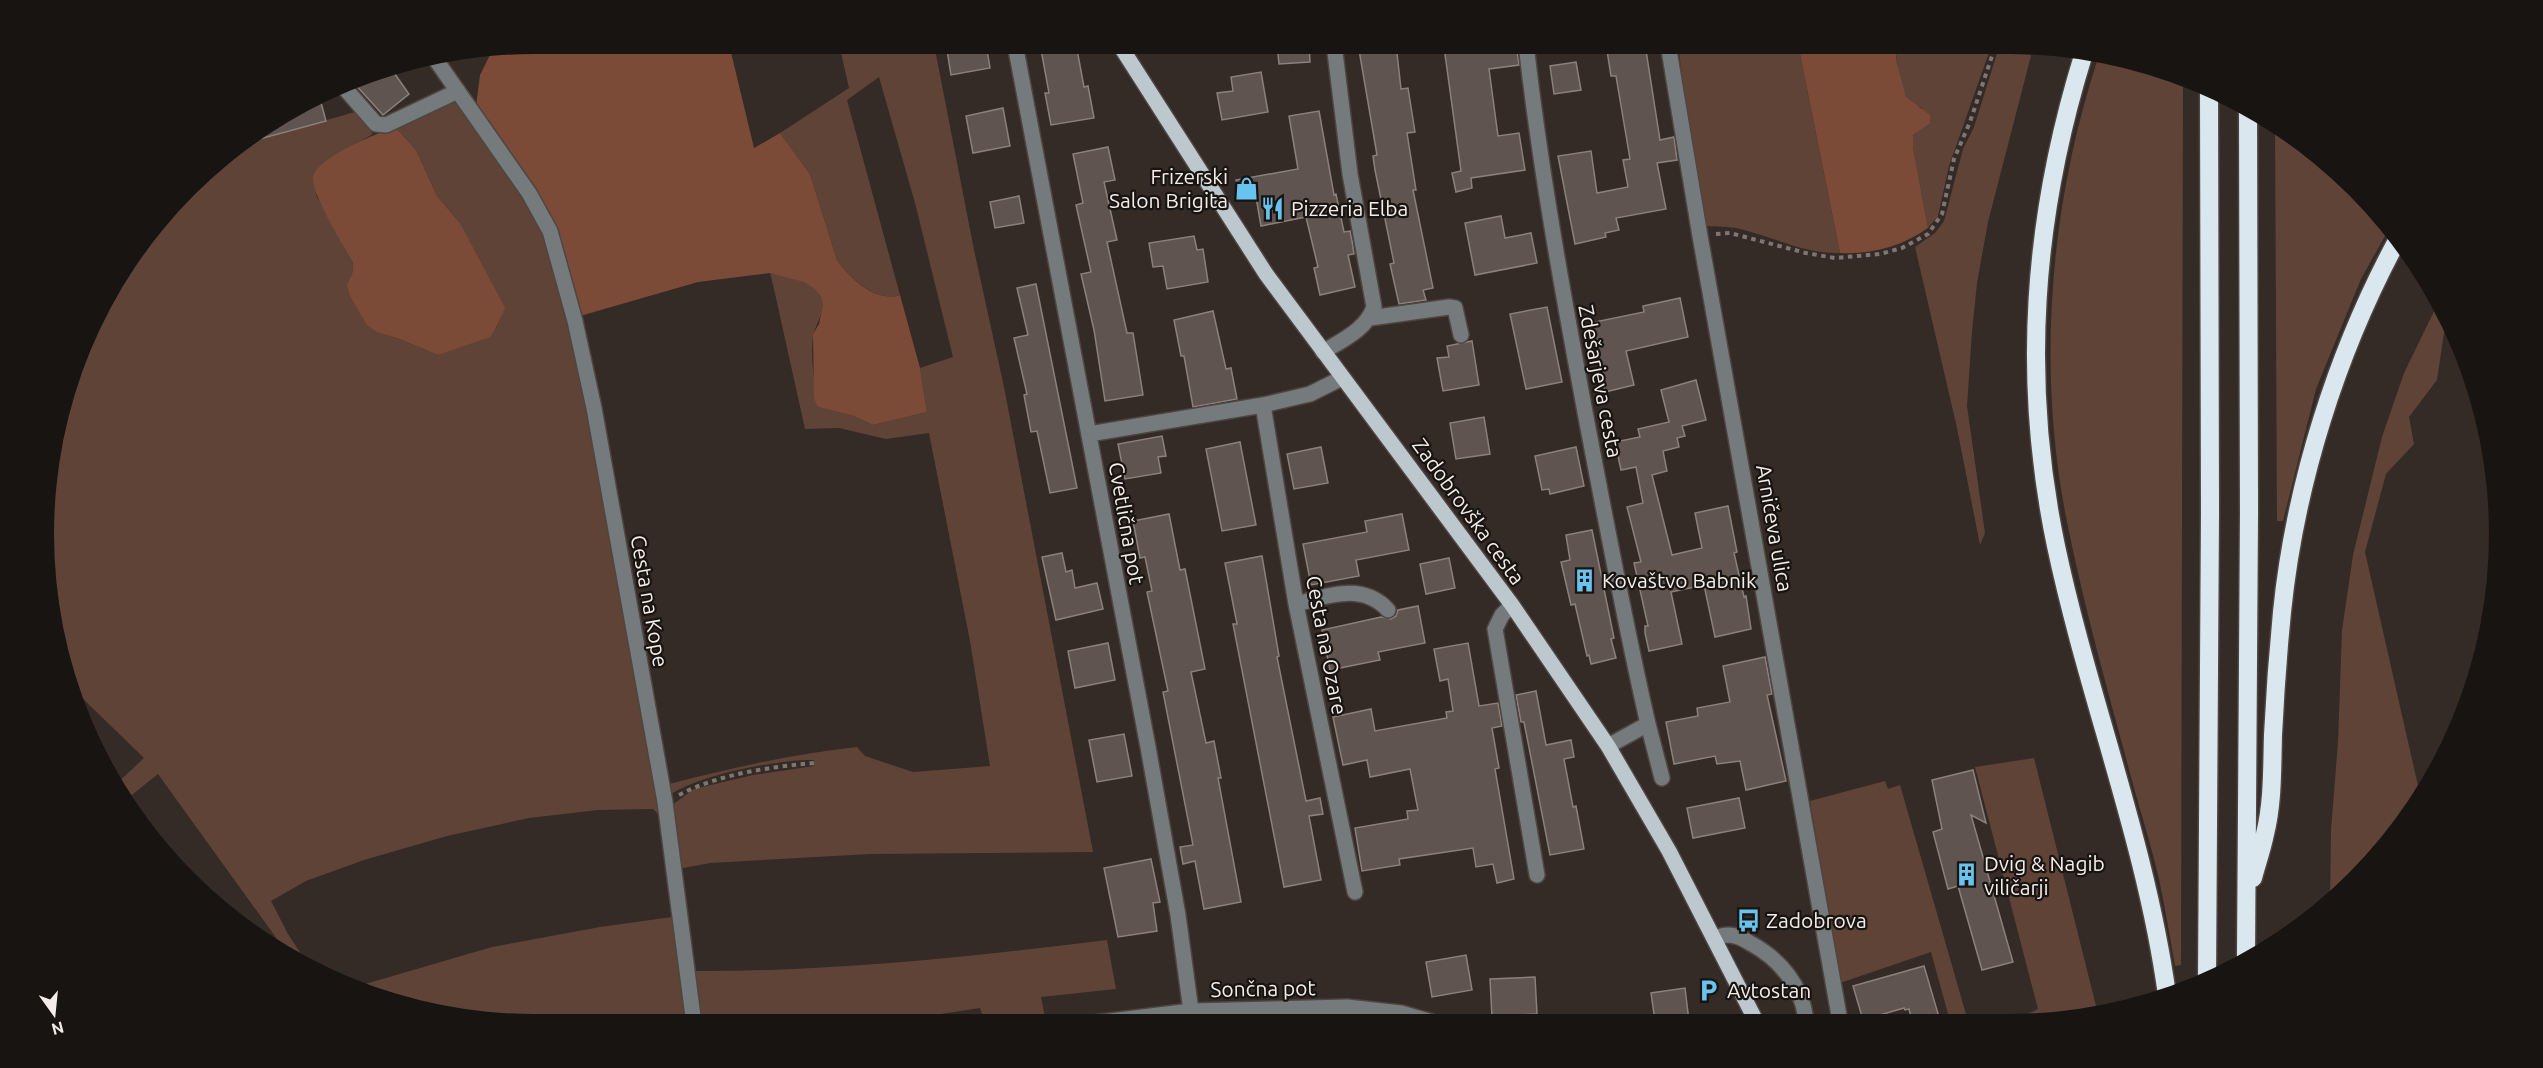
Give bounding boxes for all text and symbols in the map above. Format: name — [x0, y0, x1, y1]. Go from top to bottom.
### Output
place label: Frizerski Salon Brigita — [1109, 164, 1228, 212]
shop icon: Frizerski Salon Brigita — [1233, 175, 1259, 201]
restaurant icon: Pizzeria Elba — [1260, 195, 1286, 221]
place label: Pizzeria Elba — [1291, 196, 1408, 220]
street label: Zdešarjeva cesta — [1574, 302, 1628, 460]
street label: Zadobrovška cesta — [1408, 433, 1530, 589]
street label: Cvetlična pot — [1104, 460, 1150, 586]
street label: Arničeva ulica — [1752, 462, 1798, 594]
street label: Cesta na Kope — [627, 533, 673, 669]
building icon: Kovaštvo Babnik — [1571, 567, 1597, 593]
place label: Kovaštvo Babnik — [1602, 568, 1757, 592]
street label: Cesta na Ozare — [1302, 573, 1352, 717]
place label: Dvig & Nagib viličarji — [1984, 851, 2105, 899]
building icon: Dvig & Nagib viličarji — [1953, 862, 1979, 888]
bus stop icon: Zadobrova — [1735, 907, 1761, 933]
place label: Zadobrova — [1766, 908, 1867, 932]
street label: Sončna pot — [1210, 975, 1316, 1001]
parking icon: Avtostan — [1696, 977, 1722, 1003]
place label: Avtostan — [1727, 978, 1811, 1002]
north arrow — [24, 984, 84, 1044]
text: N — [50, 1018, 66, 1039]

